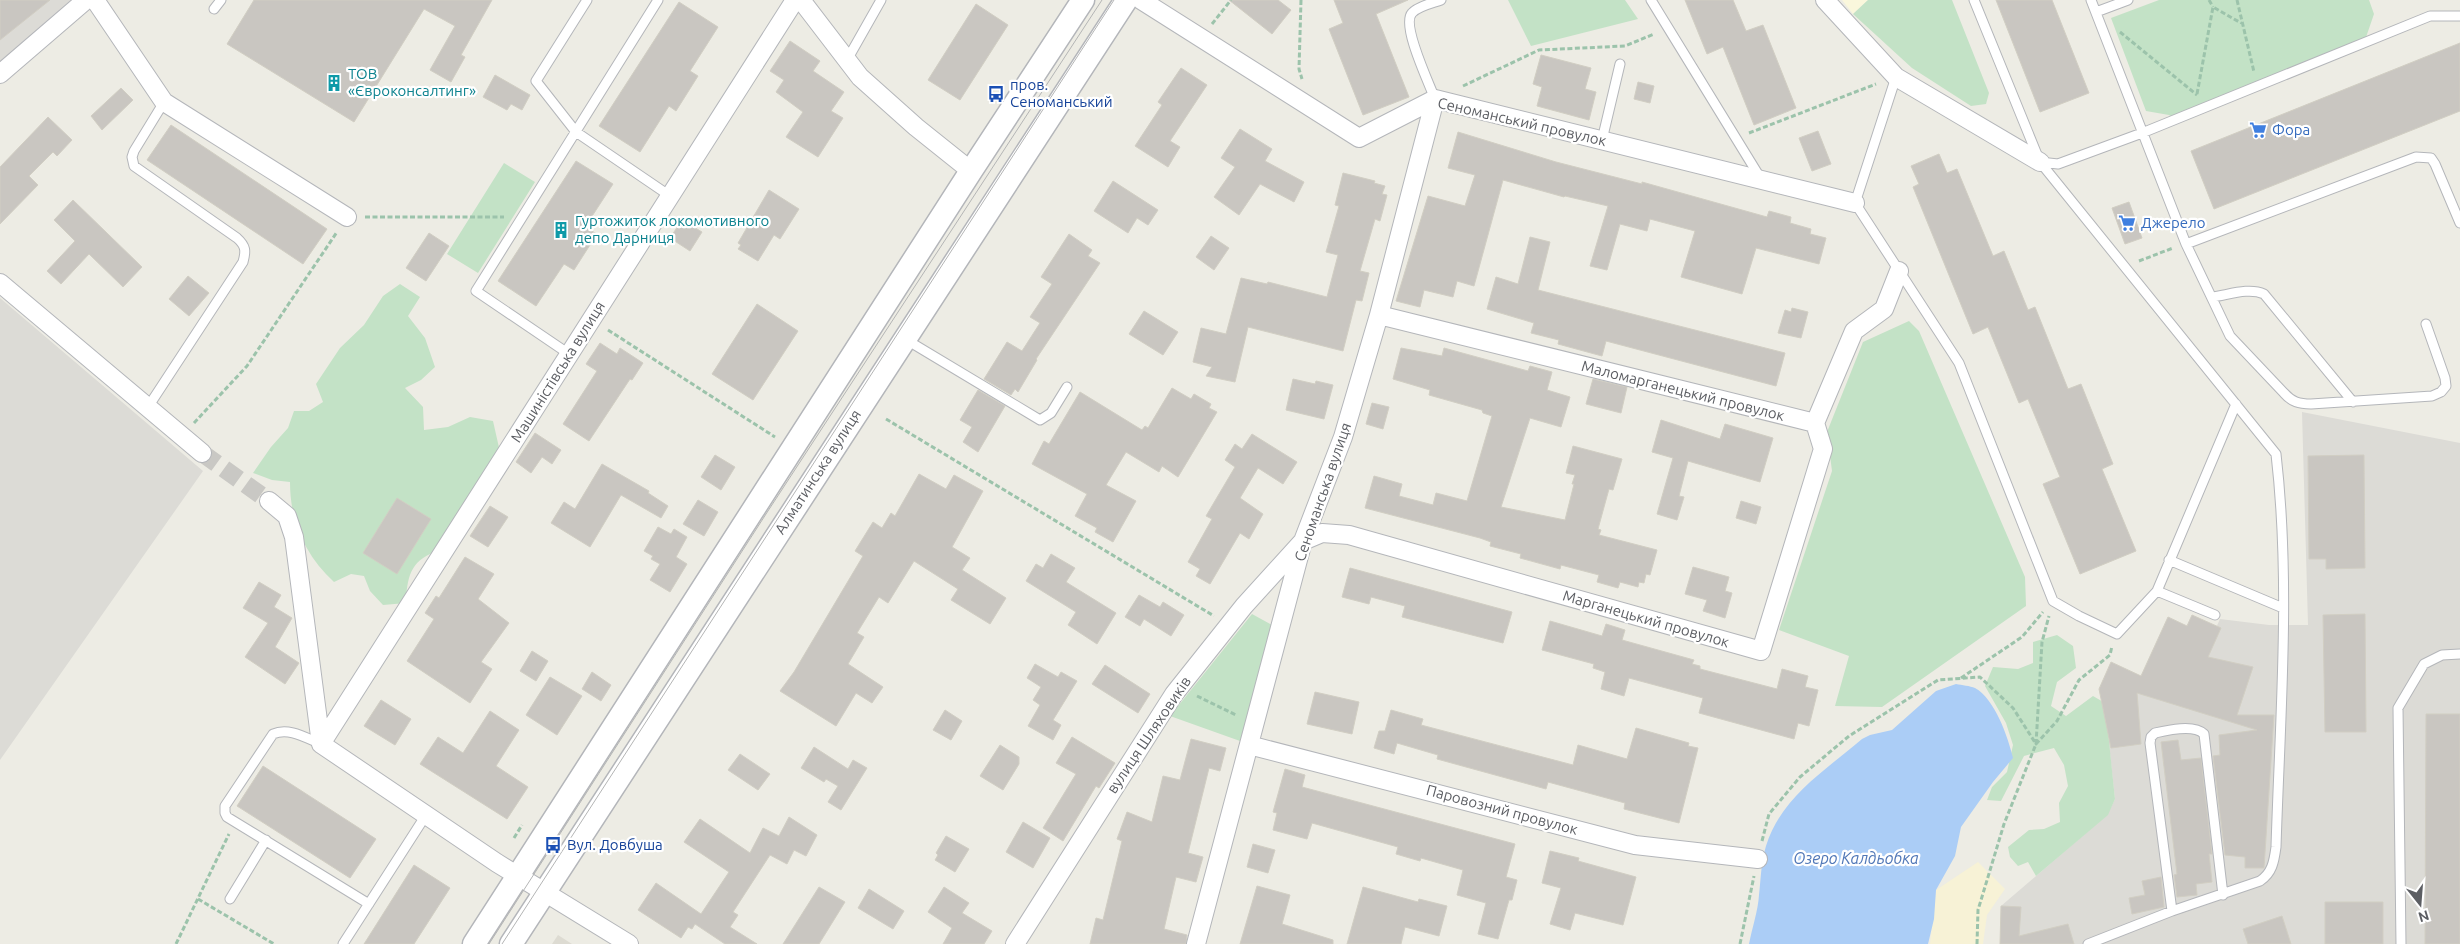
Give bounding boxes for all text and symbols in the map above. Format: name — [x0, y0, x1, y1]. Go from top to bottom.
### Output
place label: ТОВ «Євроконсалтинг» — [348, 65, 476, 99]
building icon: ТОВ «Євроконсалтинг» — [324, 73, 344, 93]
place label: пров. Сеноманський — [1010, 76, 1113, 110]
bus stop icon: пров. Сеноманський — [986, 84, 1006, 104]
street label: Сеноманський провулок — [1436, 94, 1608, 149]
supermarket icon: Фора — [2248, 120, 2268, 140]
place label: Фора — [2272, 121, 2310, 138]
place label: Гуртожиток локомотивного депо Дарниця — [575, 212, 769, 246]
supermarket icon: Джерело — [2117, 213, 2137, 233]
place label: Джерело — [2141, 214, 2206, 231]
building icon: Гуртожиток локомотивного депо Дарниця — [551, 220, 571, 240]
street label: Машиністівська вулиця — [507, 298, 608, 445]
street label: Маломарганецький провулок — [1580, 357, 1787, 424]
street label: Алматинська вулиця — [771, 406, 864, 537]
street label: Сеноманська вулиця — [1291, 420, 1354, 563]
street label: Марганецький провулок — [1561, 587, 1732, 651]
street label: вулиця Шляховиків — [1103, 673, 1194, 796]
street label: Паровозний провулок — [1424, 781, 1580, 838]
bus stop icon: Вул. Довбуша — [543, 835, 563, 855]
place label: Вул. Довбуша — [567, 836, 663, 853]
water label: Озеро Калдьобка — [1793, 849, 1919, 867]
north arrow — [2395, 879, 2445, 929]
text: N — [2416, 907, 2431, 926]

